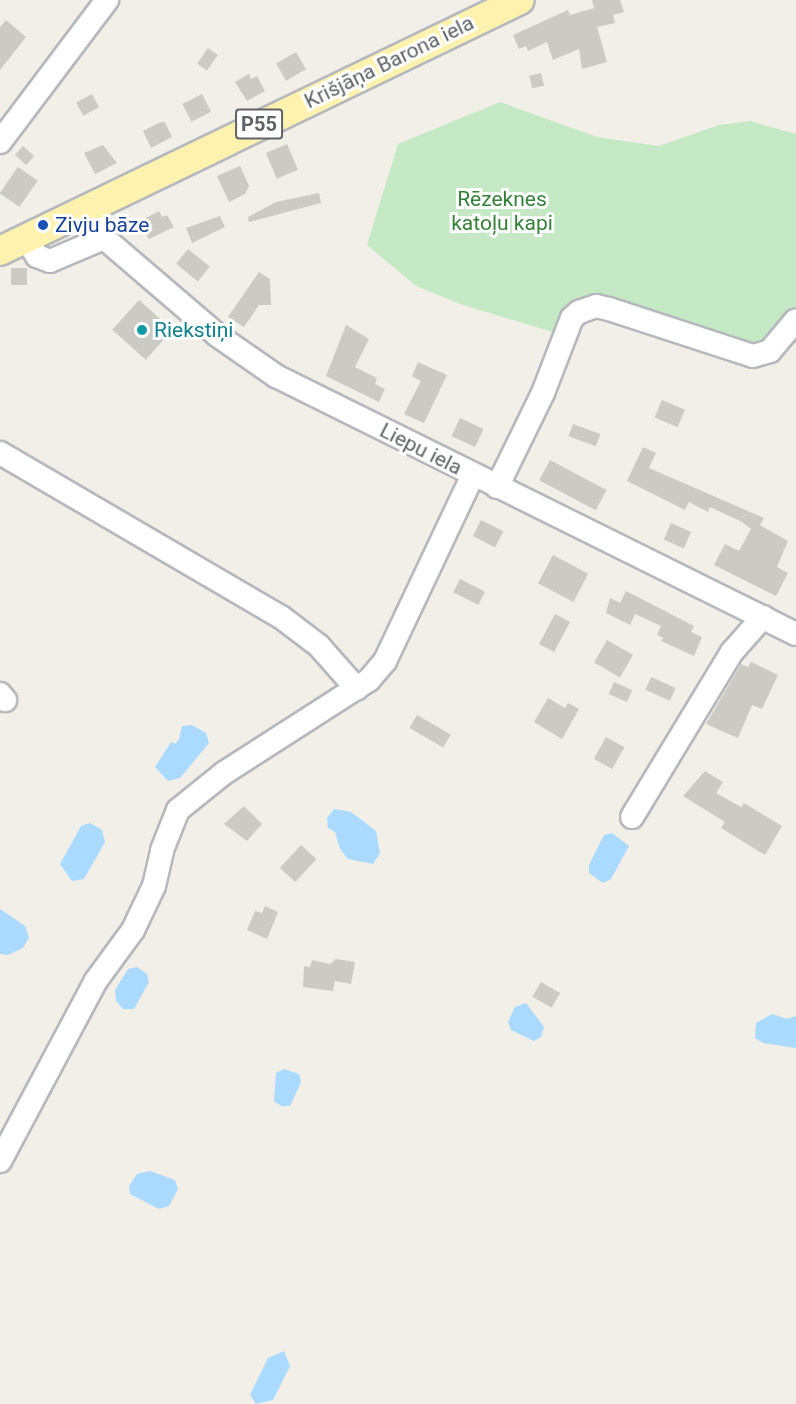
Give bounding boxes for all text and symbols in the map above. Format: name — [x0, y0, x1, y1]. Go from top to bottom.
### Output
street label: Krišjāņa Barona iela — [300, 10, 478, 114]
road number: P55 — [235, 107, 283, 141]
park label: Rēzeknes katoļu kapi — [451, 186, 553, 236]
place label: Zivju bāze — [55, 212, 149, 238]
marker: Zivju bāze — [36, 218, 50, 232]
place label: Riekstiņi — [154, 317, 233, 343]
marker: Riekstiņi — [135, 323, 149, 337]
street label: Liepu iela — [376, 418, 466, 480]

